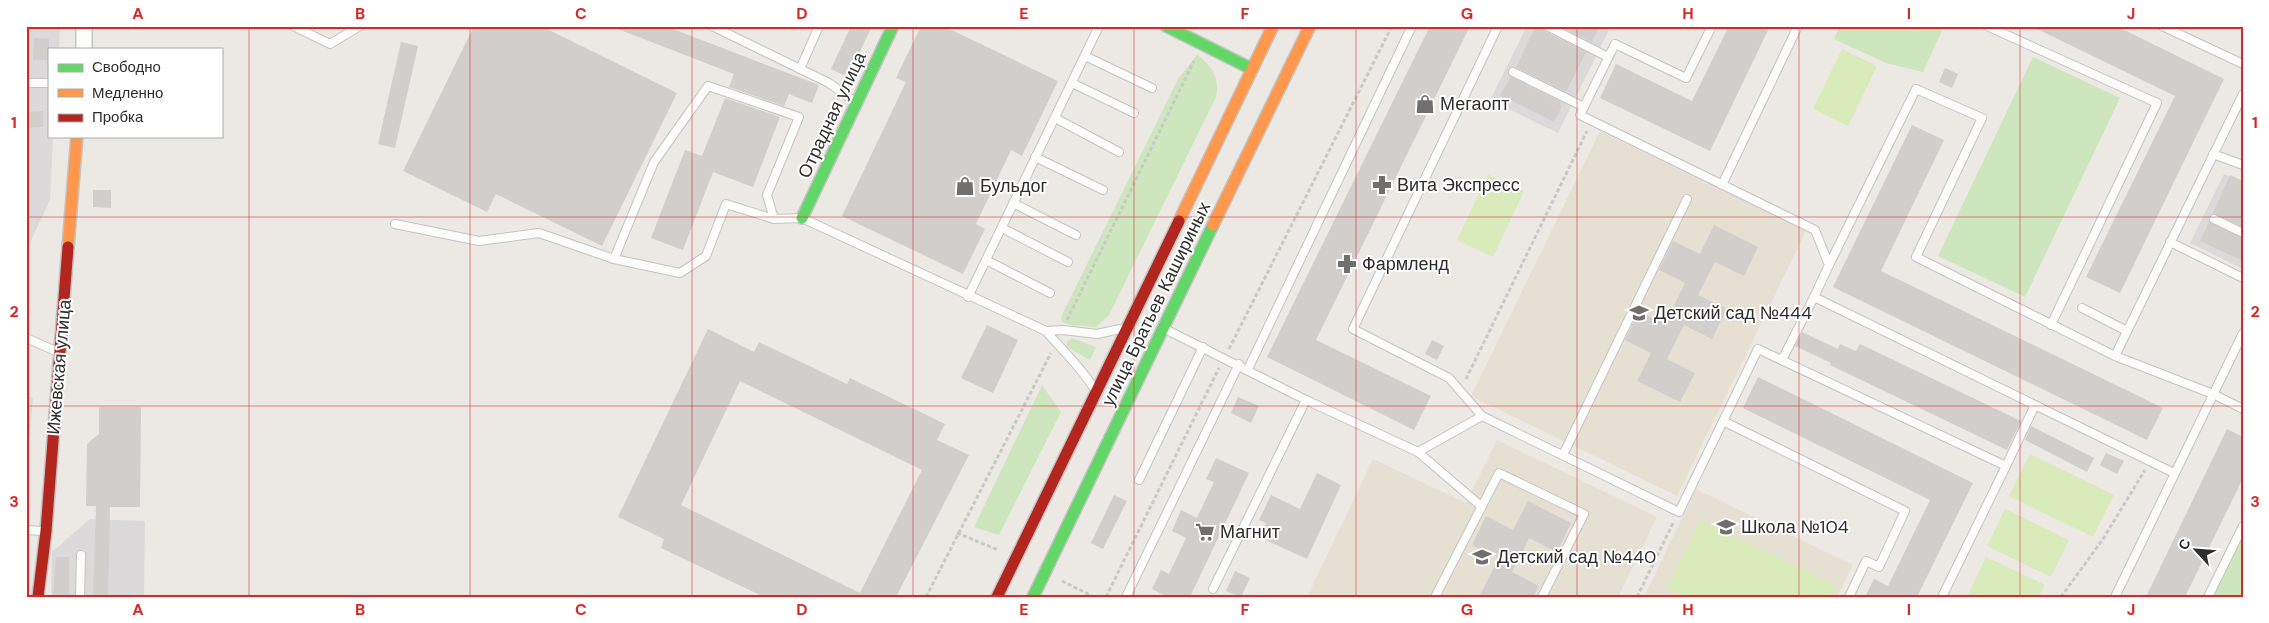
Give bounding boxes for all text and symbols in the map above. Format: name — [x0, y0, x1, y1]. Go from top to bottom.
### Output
text: A — [132, 3, 144, 24]
text: B — [355, 3, 365, 24]
text: C — [575, 3, 587, 24]
text: D — [796, 3, 808, 24]
text: E — [1019, 3, 1029, 24]
text: F — [1241, 3, 1250, 24]
text: G — [1461, 3, 1473, 24]
text: H — [1682, 3, 1694, 24]
text: I — [1907, 3, 1911, 24]
text: J — [2127, 3, 2135, 24]
street label: Отрадная улица — [792, 47, 872, 182]
legend — [48, 48, 222, 138]
text: Свободно — [92, 57, 161, 77]
text: Медленно — [92, 83, 163, 103]
place label: Мегаопт — [1440, 92, 1509, 116]
shop icon: Мегаопт — [1414, 93, 1436, 115]
text: Пробка — [92, 107, 144, 127]
text: 1 — [11, 112, 17, 133]
text: 1 — [2252, 112, 2258, 133]
place label: Вита Экспресс — [1397, 173, 1520, 197]
place label: Бульдог — [980, 174, 1047, 198]
pharmacy icon: Вита Экспресс — [1371, 174, 1393, 196]
shop icon: Бульдог — [954, 175, 976, 197]
street label: улица Братьев Кашириных — [1096, 198, 1216, 410]
place label: Фармленд — [1362, 252, 1450, 276]
pharmacy icon: Фармленд — [1336, 253, 1358, 275]
street label: Ижевская улица — [41, 297, 77, 436]
text: 2 — [9, 301, 19, 322]
place label: Детский сад №444 — [1654, 301, 1812, 325]
text: 2 — [2250, 301, 2260, 322]
school or university icon: Детский сад №444 — [1628, 302, 1650, 324]
text: 3 — [9, 491, 19, 512]
text: 3 — [2250, 491, 2260, 512]
place label: Школа №104 — [1741, 515, 1849, 539]
school or university icon: Школа №104 — [1715, 516, 1737, 538]
place label: Магнит — [1220, 520, 1280, 544]
supermarket icon: Магнит — [1194, 521, 1216, 543]
north arrow — [2172, 526, 2222, 576]
text: С — [2174, 536, 2195, 553]
place label: Детский сад №440 — [1497, 545, 1656, 569]
school or university icon: Детский сад №440 — [1471, 546, 1493, 568]
text: A — [132, 599, 144, 620]
text: B — [355, 599, 365, 620]
text: C — [575, 599, 587, 620]
text: D — [796, 599, 808, 620]
text: E — [1019, 599, 1029, 620]
text: F — [1241, 599, 1250, 620]
text: G — [1461, 599, 1473, 620]
text: H — [1682, 599, 1694, 620]
text: I — [1907, 599, 1911, 620]
text: J — [2127, 599, 2135, 620]

